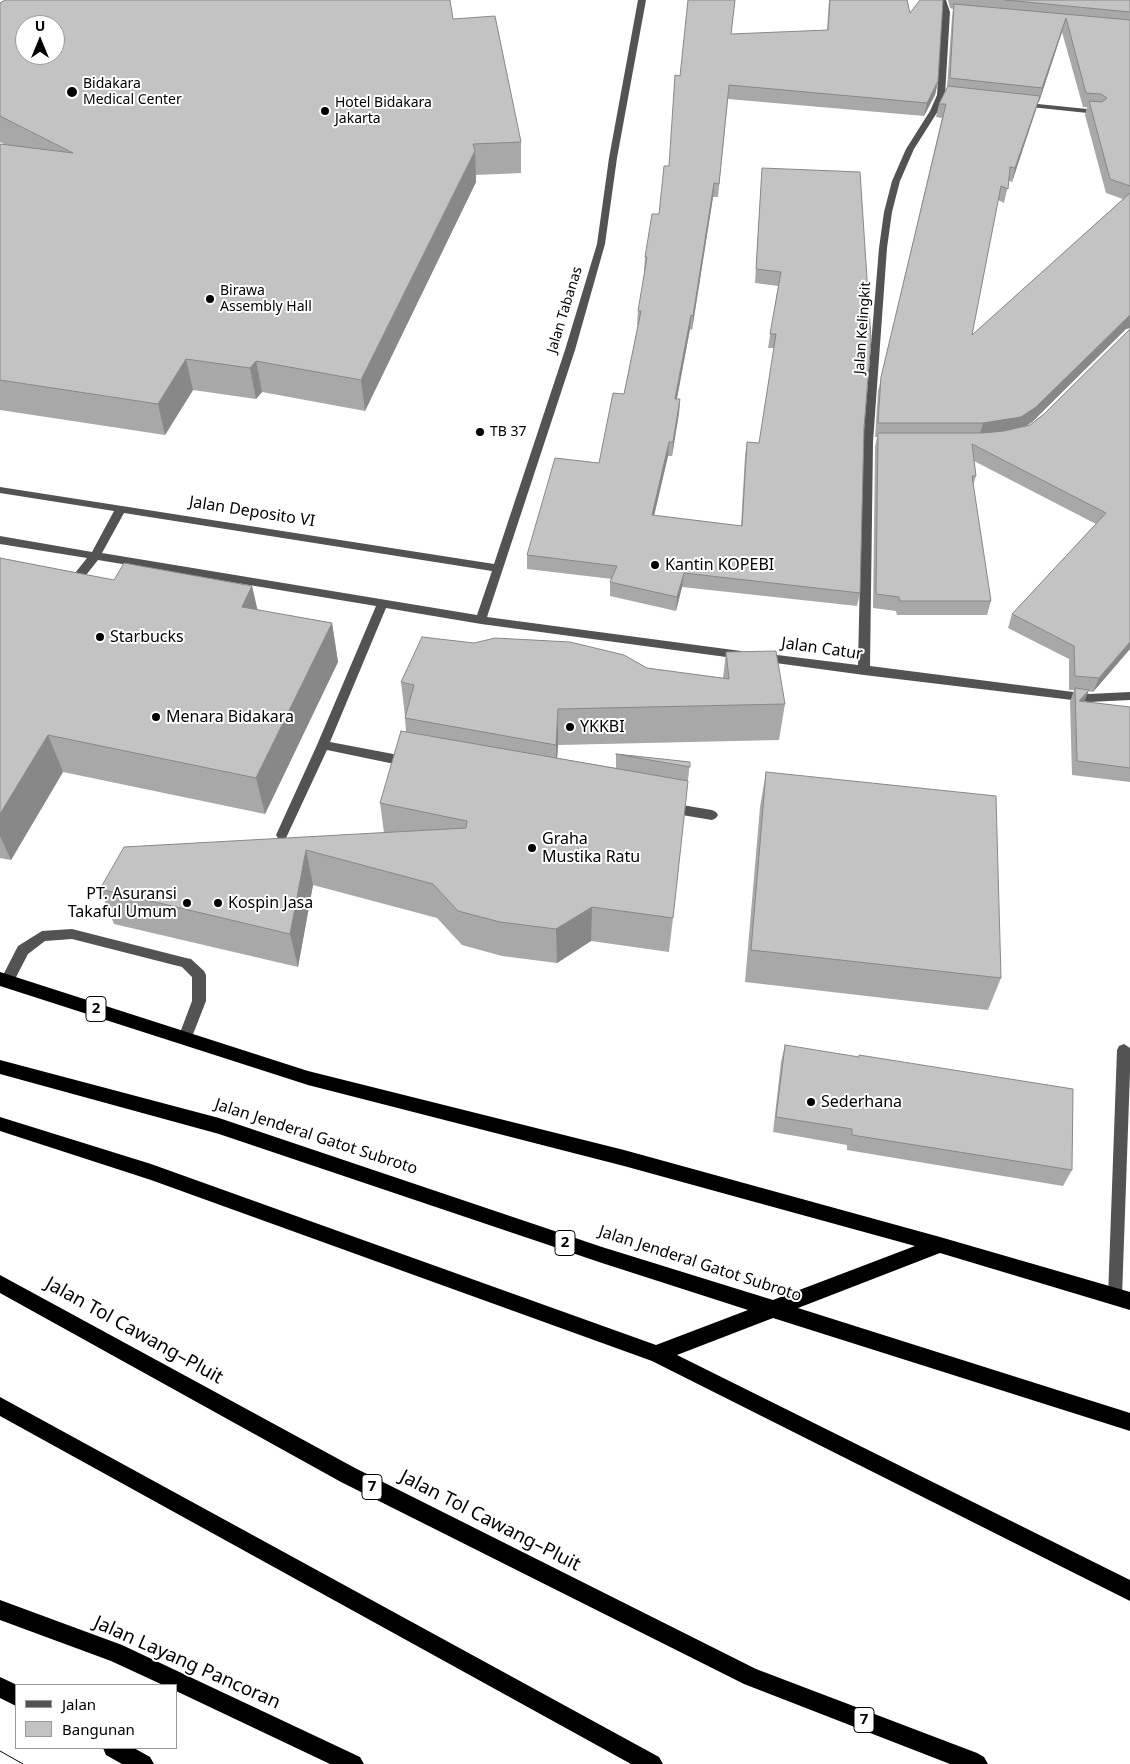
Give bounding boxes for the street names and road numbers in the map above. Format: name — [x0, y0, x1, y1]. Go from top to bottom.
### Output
street label: Jalan Tabanas — [544, 265, 586, 355]
street label: Jalan Kelingkit — [851, 281, 875, 375]
street label: Jalan Deposito VI — [188, 493, 316, 531]
street label: Jalan Catur — [780, 634, 864, 664]
road number: 2 — [86, 996, 106, 1022]
street label: Jalan Jenderal Gatot Subroto — [212, 1095, 420, 1179]
street label: Jalan Jenderal Gatot Subroto — [596, 1222, 804, 1306]
road number: 2 — [555, 1230, 575, 1256]
street label: Jalan Tol Cawang–Pluit — [41, 1273, 227, 1389]
street label: Jalan Tol Cawang–Pluit — [396, 1466, 584, 1576]
road number: 7 — [362, 1474, 382, 1500]
street label: Jalan Layang Pancoran — [90, 1612, 284, 1714]
road number: 7 — [854, 1708, 874, 1732]

